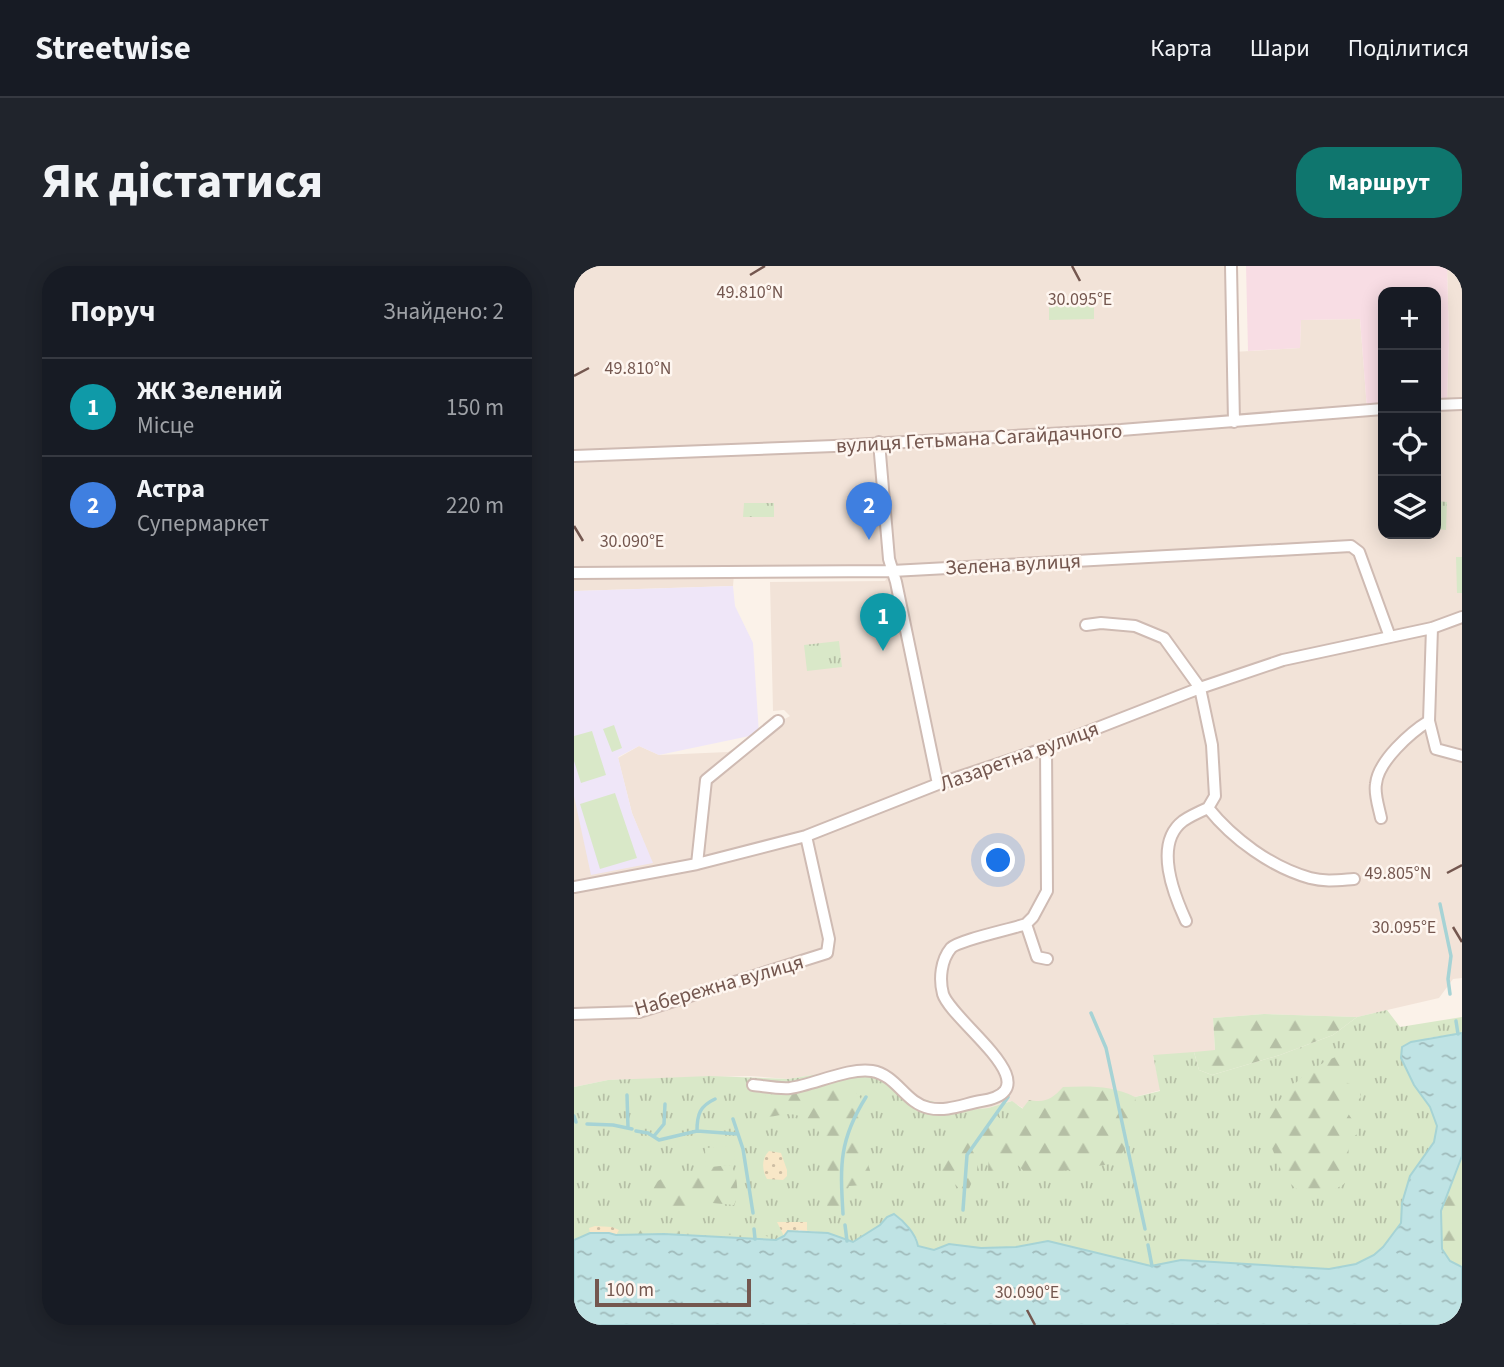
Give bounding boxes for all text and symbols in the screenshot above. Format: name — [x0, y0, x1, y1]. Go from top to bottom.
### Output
text: Streetwise — [35, 25, 191, 72]
text: Карта — [1150, 31, 1212, 66]
text: Шари — [1250, 31, 1310, 66]
text: Поділитися — [1348, 31, 1469, 66]
text: Як дістатися — [42, 147, 323, 217]
button: Маршрут — [1296, 147, 1462, 218]
text: 49.810°N — [717, 280, 783, 305]
text: 30.095°E — [1048, 287, 1112, 312]
map controls — [1378, 287, 1441, 539]
button: + — [1378, 287, 1441, 350]
text: Поруч — [70, 290, 156, 333]
text: Знайдено: 2 — [383, 295, 504, 328]
button: − — [1378, 350, 1441, 413]
text: 49.810°N — [605, 356, 671, 381]
text: ЖК Зелений — [137, 372, 283, 409]
text: 1 — [87, 391, 99, 424]
text: 150 m — [446, 391, 504, 424]
text: Місце — [137, 409, 194, 442]
button: locate — [1378, 413, 1441, 476]
street label: вулиця Гетьмана Сагайдачного — [835, 416, 1123, 460]
text: Астра — [137, 470, 205, 507]
button: layers — [1378, 476, 1441, 539]
pin: 2 — [846, 482, 892, 540]
text: 2 — [87, 489, 99, 522]
text: 220 m — [446, 489, 504, 522]
text: Супермаркет — [137, 507, 269, 540]
text: 30.090°E — [600, 529, 664, 554]
street label: Зелена вулиця — [944, 545, 1082, 583]
pin: 1 — [860, 593, 906, 651]
street label: Лазаретна вулиця — [935, 713, 1103, 799]
your location — [981, 843, 1015, 877]
text: 49.805°N — [1365, 861, 1431, 886]
text: 30.095°E — [1372, 915, 1436, 940]
street label: Набережна вулиця — [631, 946, 807, 1024]
scale bar — [595, 1276, 751, 1308]
text: 100 m — [606, 1277, 654, 1304]
text: 30.090°E — [995, 1280, 1059, 1305]

